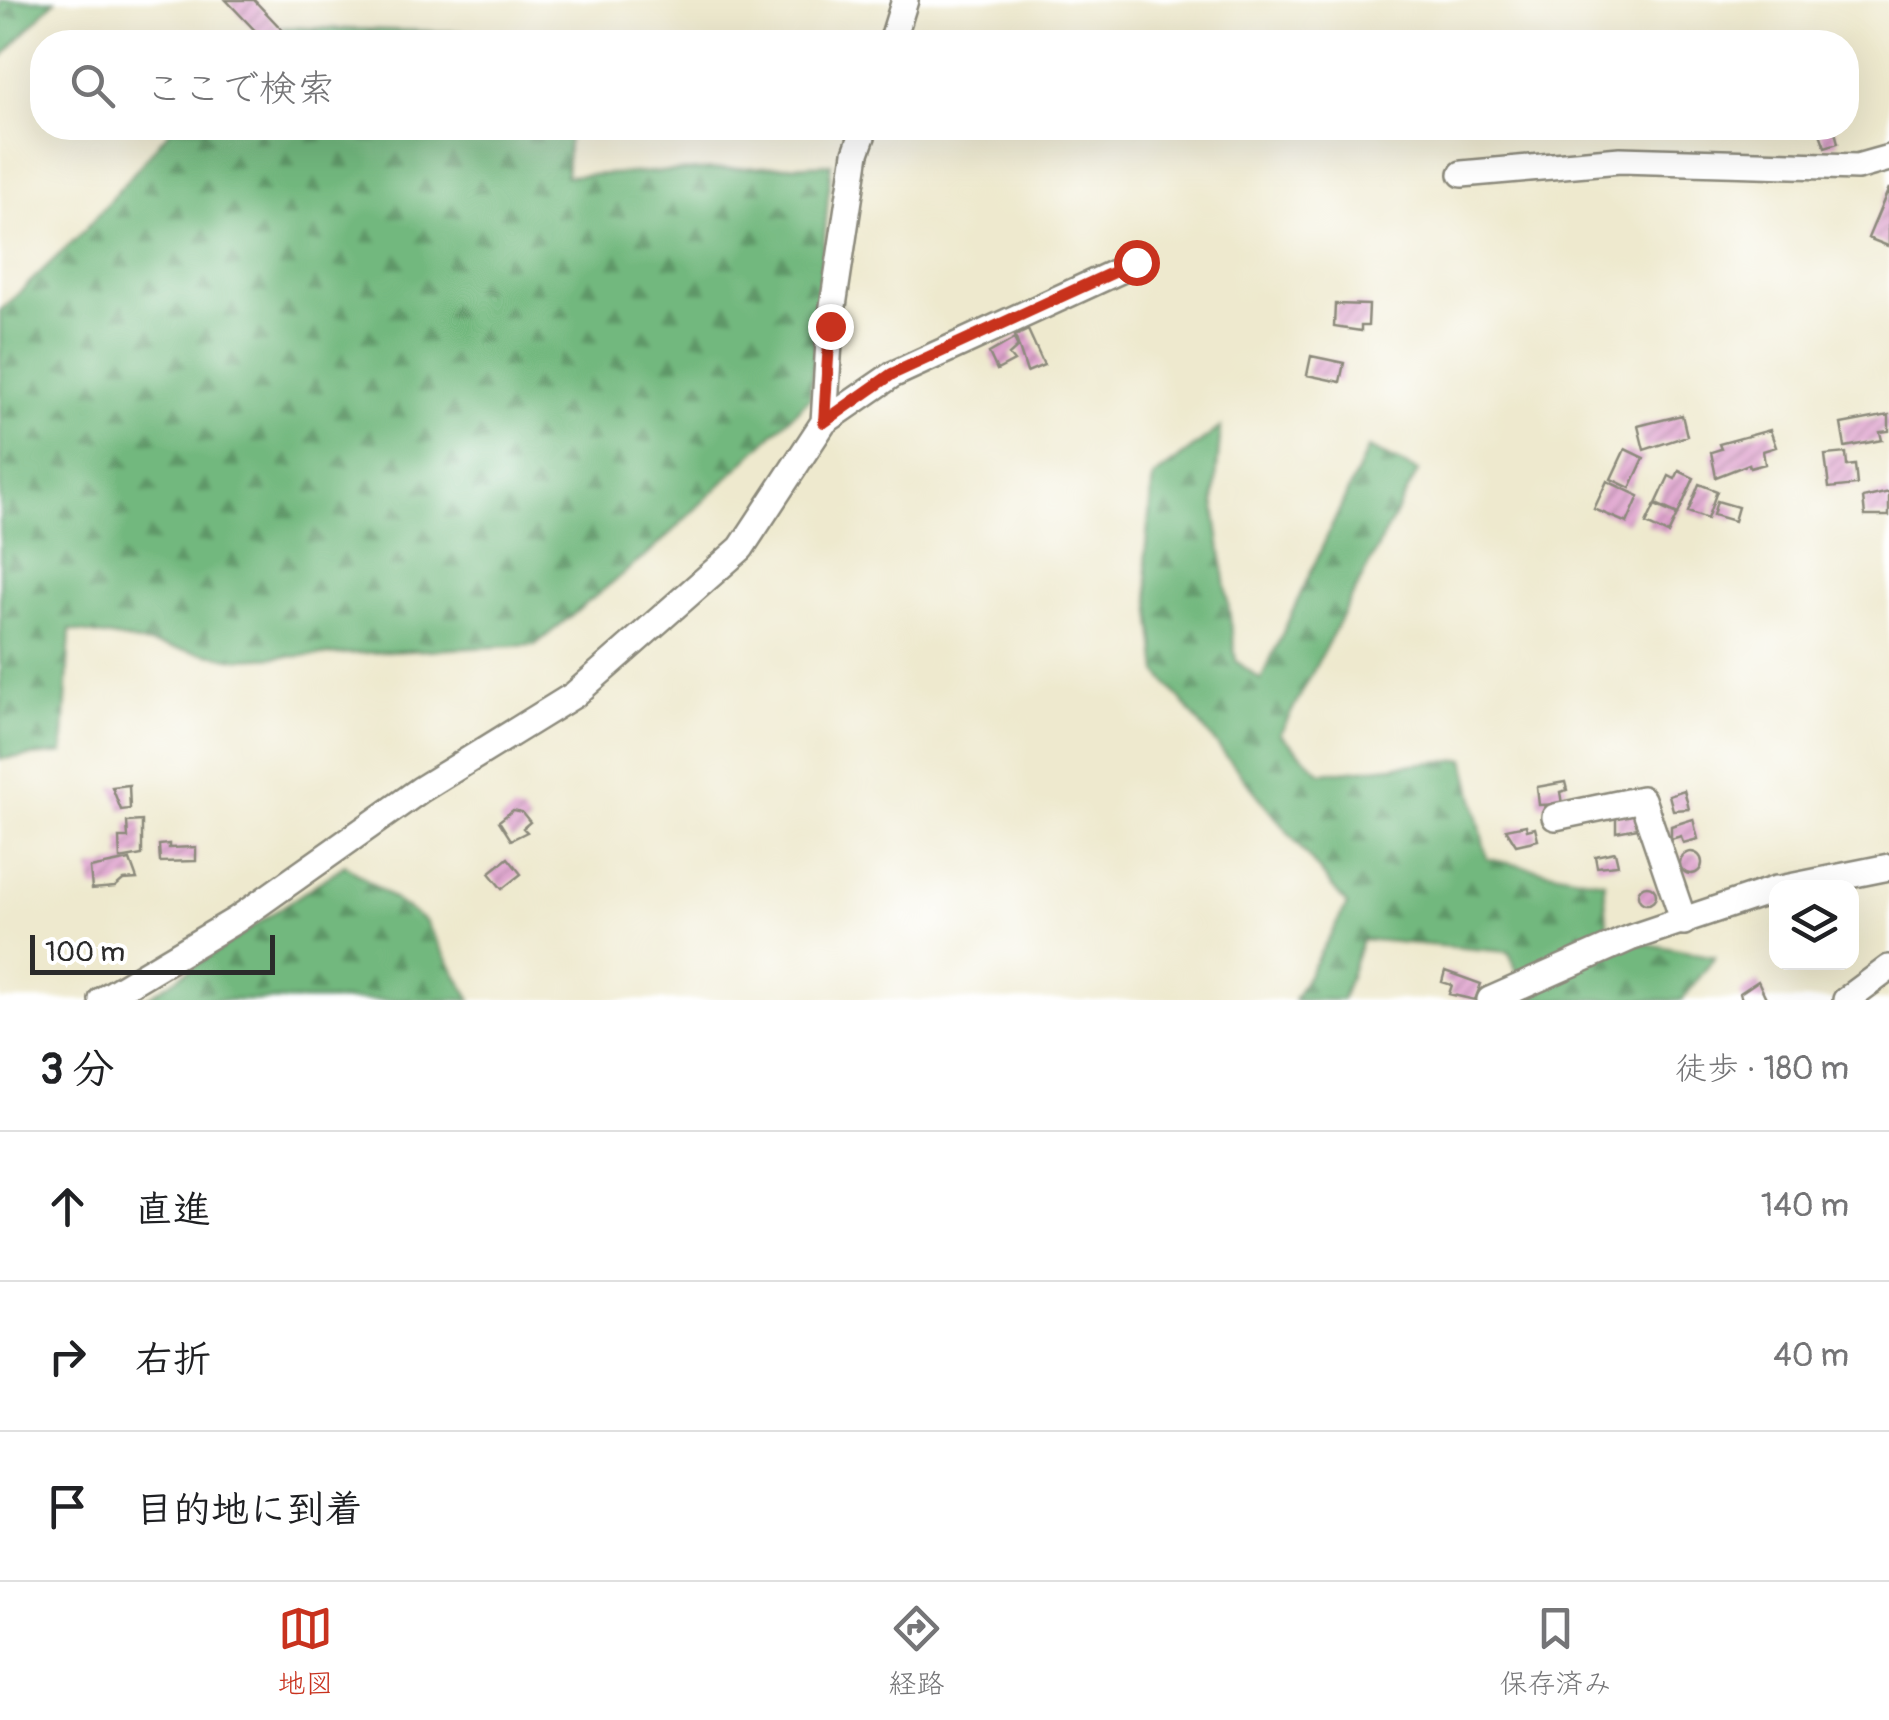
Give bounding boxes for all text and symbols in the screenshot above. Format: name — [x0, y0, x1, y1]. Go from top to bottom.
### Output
search box — [30, 30, 1859, 140]
icon: search — [65, 58, 120, 113]
text: ここで検索 — [145, 65, 335, 113]
route start — [1114, 240, 1160, 286]
route end — [808, 304, 854, 350]
map controls — [1769, 880, 1859, 970]
button: layers — [1769, 880, 1859, 970]
scale bar — [30, 930, 275, 974]
text: 100 m — [45, 935, 125, 970]
text: 3 分 — [40, 1044, 115, 1096]
text: 徒歩 · 180 m — [1675, 1049, 1849, 1089]
icon: ahead — [40, 1179, 95, 1234]
text: 直進 — [135, 1186, 211, 1234]
text: 140 m — [1761, 1186, 1849, 1226]
icon: right — [40, 1329, 95, 1384]
text: 右折 — [135, 1336, 211, 1384]
text: 40 m — [1773, 1336, 1849, 1376]
icon: arrive — [40, 1479, 95, 1534]
text: 目的地に到着 — [135, 1486, 363, 1534]
tab: 地図 — [277, 1601, 334, 1702]
tab: 経路 — [888, 1601, 945, 1702]
tab: 保存済み — [1499, 1601, 1612, 1702]

